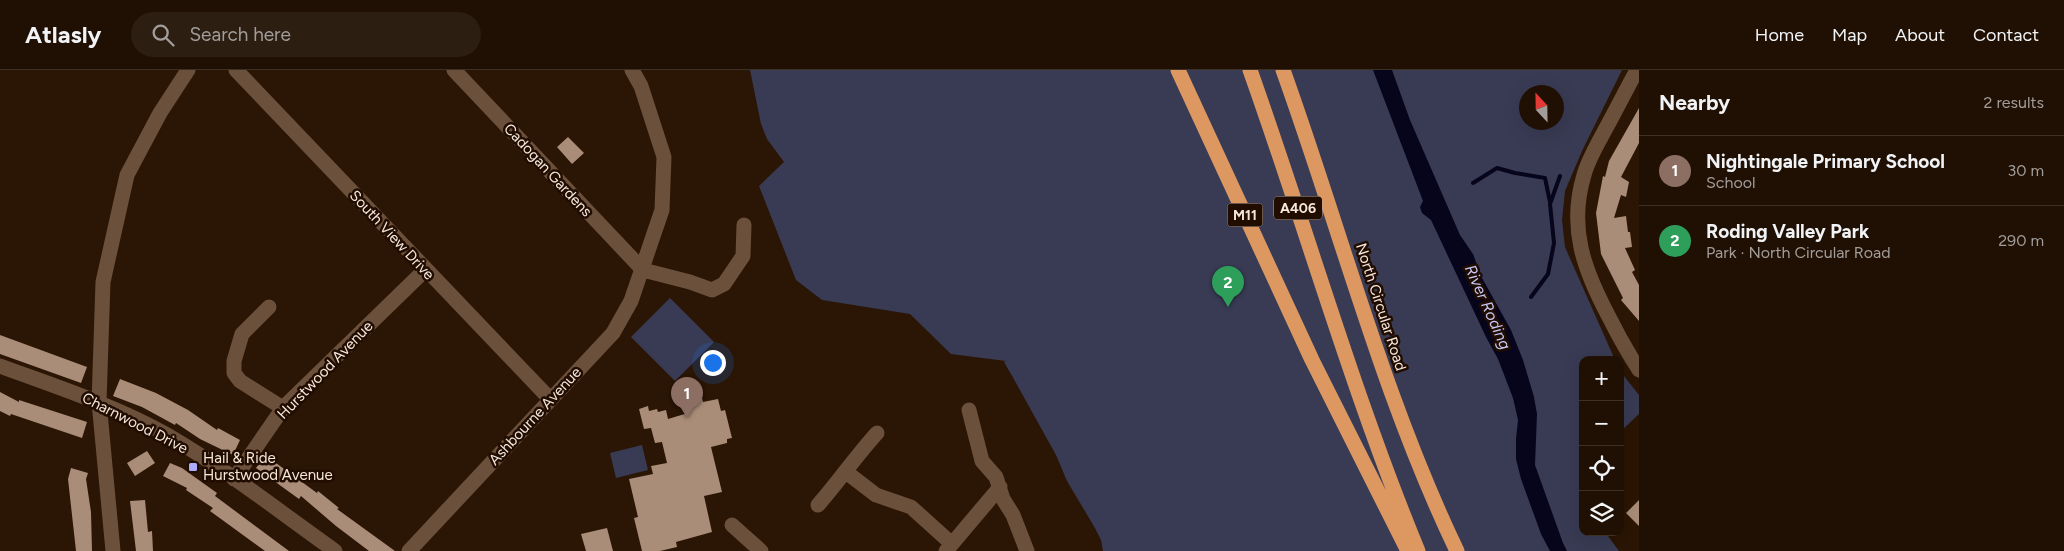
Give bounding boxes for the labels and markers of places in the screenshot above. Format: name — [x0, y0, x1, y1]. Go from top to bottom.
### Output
pin: 2 — [1212, 266, 1244, 307]
pin: 1 — [671, 377, 703, 418]
place label: Hail & Ride Hurstwood Avenue — [203, 449, 333, 484]
marker: Hail & Ride Hurstwood Avenue — [187, 461, 199, 473]

